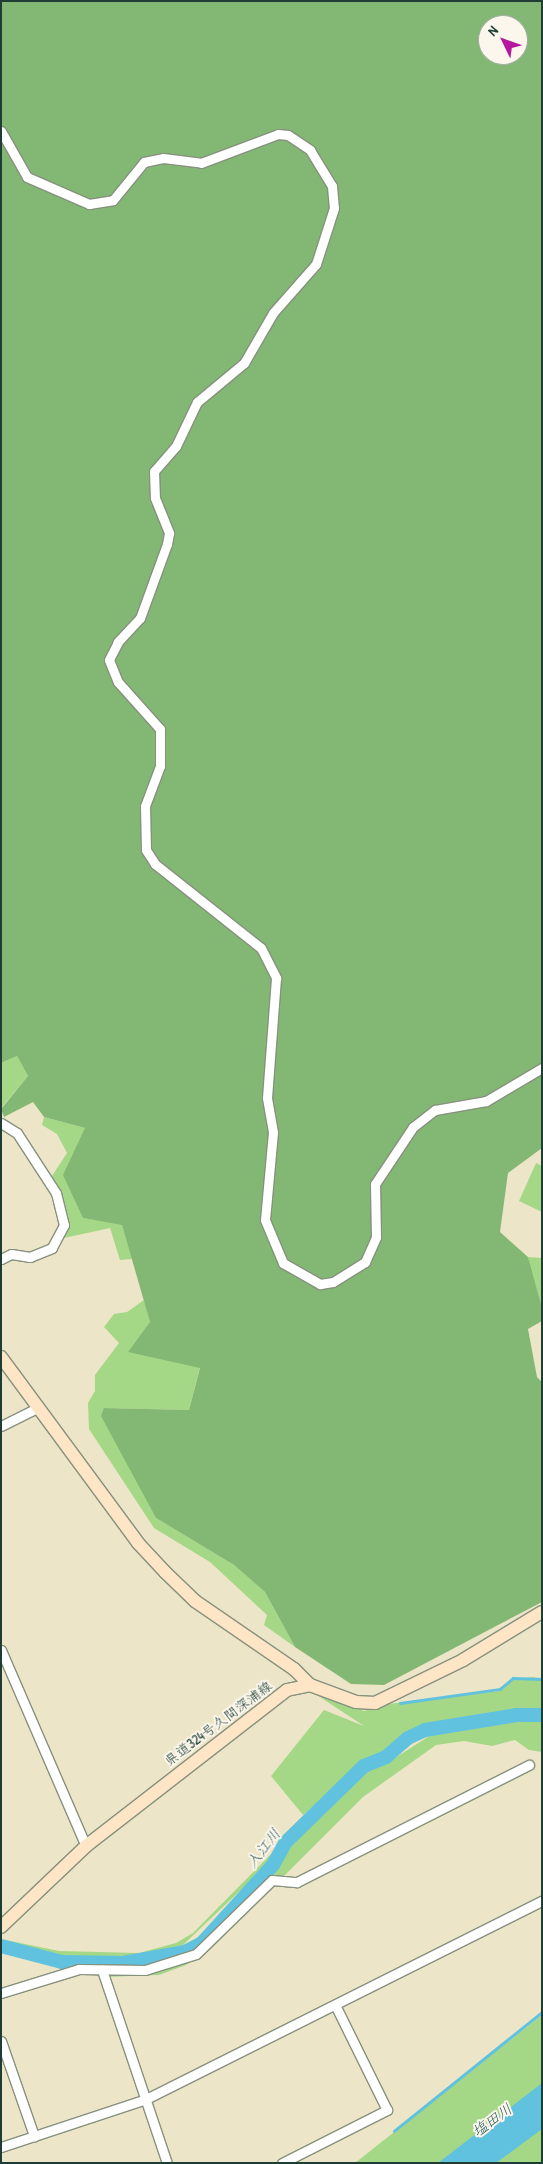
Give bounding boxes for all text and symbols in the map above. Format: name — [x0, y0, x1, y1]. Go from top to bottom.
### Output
north arrow — [478, 15, 528, 65]
text: N — [483, 21, 502, 39]
street label: 県道324号久間深浦線 — [161, 1677, 275, 1769]
water label: 入江川 — [242, 1825, 284, 1871]
water label: 塩田川 — [469, 2099, 515, 2141]

